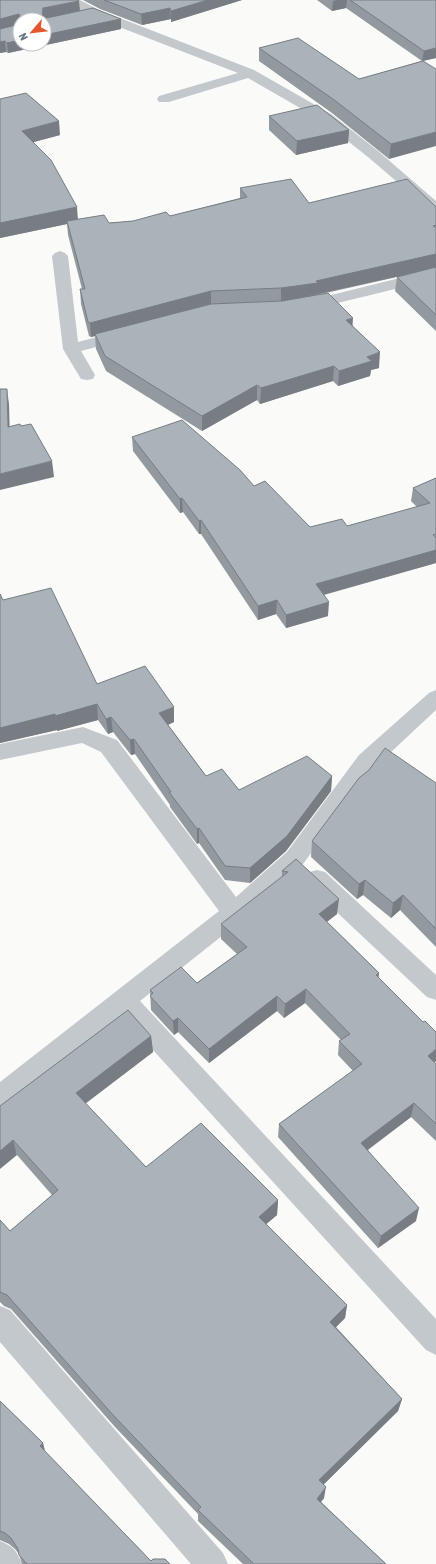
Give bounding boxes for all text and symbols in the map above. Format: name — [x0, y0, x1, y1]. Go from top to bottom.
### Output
north arrow — [12, 12, 52, 52]
text: N — [16, 31, 30, 42]

